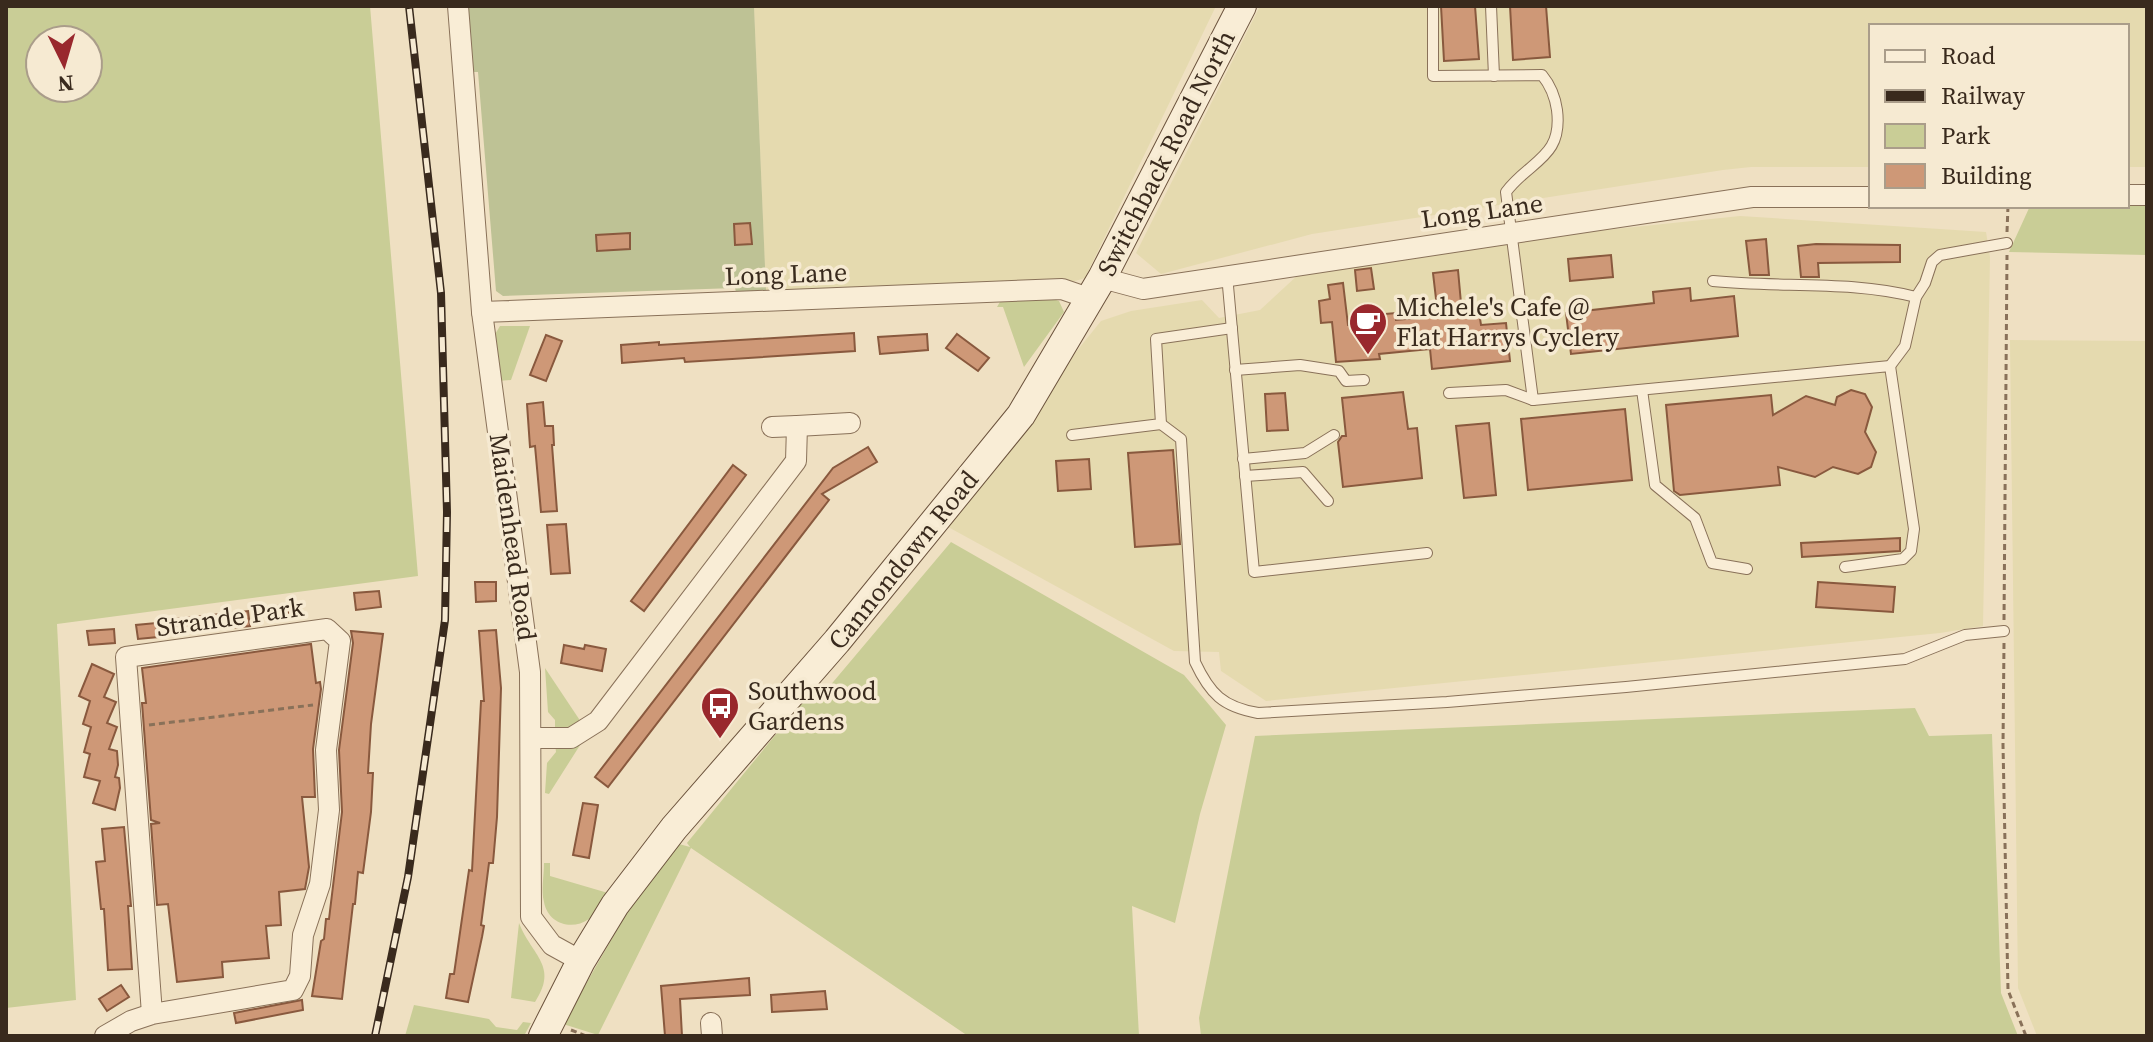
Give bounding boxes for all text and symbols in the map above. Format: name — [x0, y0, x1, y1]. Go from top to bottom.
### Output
north arrow — [24, 24, 104, 104]
street label: Switchback Road North — [1088, 24, 1244, 282]
legend — [1869, 24, 2129, 208]
text: Road — [1941, 39, 1996, 72]
text: N — [56, 68, 75, 100]
text: Railway — [1941, 79, 2026, 112]
text: Park — [1941, 119, 1991, 152]
text: Building — [1941, 159, 2032, 192]
street label: Long Lane — [1419, 185, 1545, 237]
street label: Long Lane — [724, 254, 848, 294]
place label: Michele's Cafe @ Flat Harrys Cyclery — [1396, 289, 1620, 355]
cafe icon: Michele's Cafe @ Flat Harrys Cyclery — [1347, 301, 1389, 356]
street label: Maidenhead Road — [481, 431, 545, 643]
street label: Cannondown Road — [820, 463, 987, 657]
street label: Strande Park — [154, 589, 307, 645]
place label: Southwood Gardens — [748, 673, 877, 739]
bus stop icon: Southwood Gardens — [699, 685, 741, 740]

